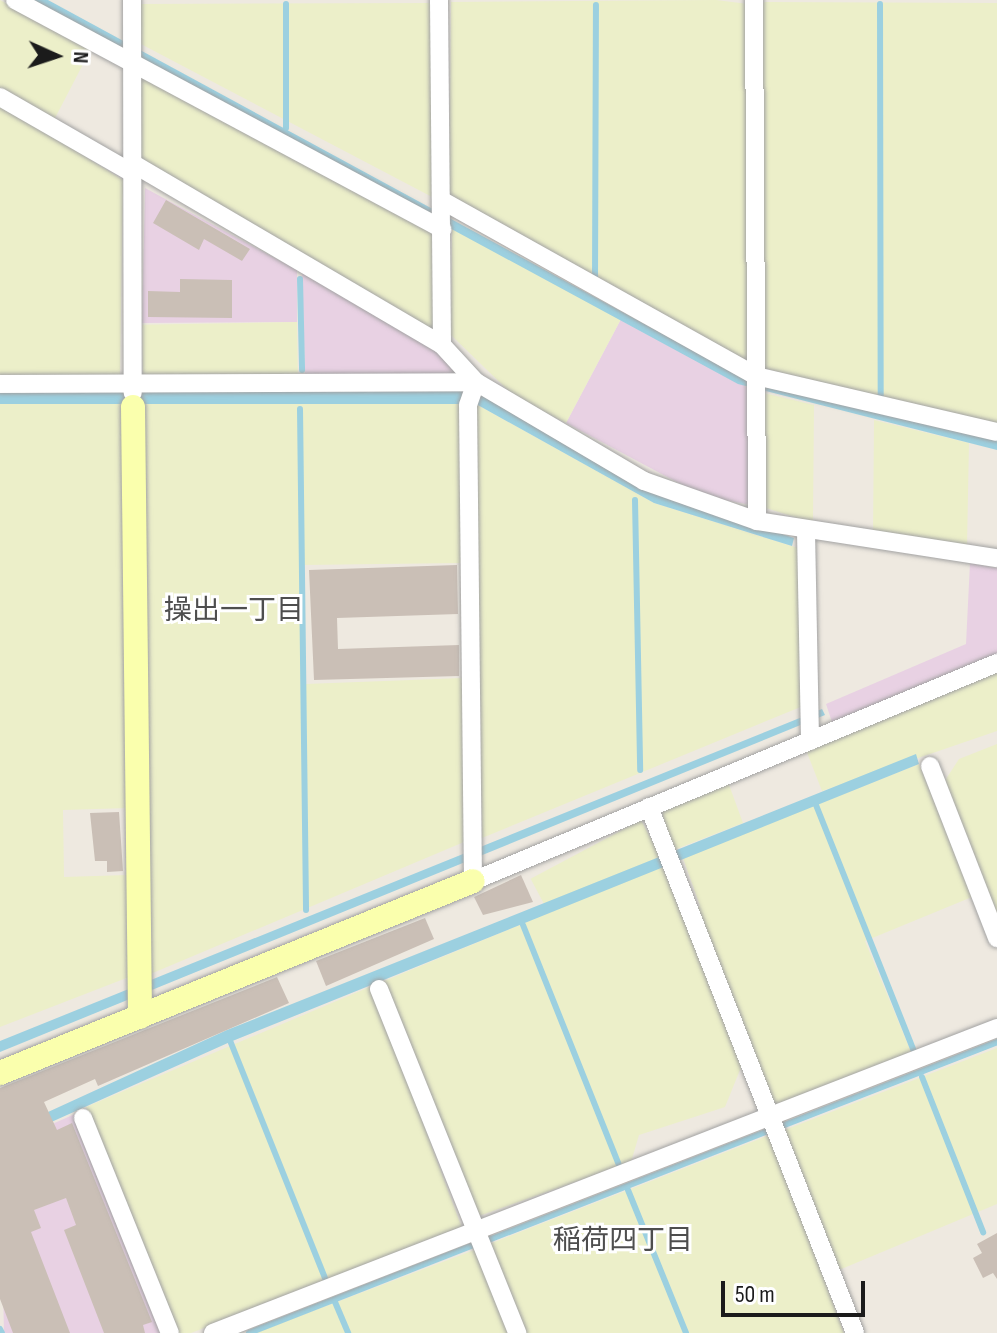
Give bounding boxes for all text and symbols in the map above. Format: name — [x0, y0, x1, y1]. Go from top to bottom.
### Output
north arrow — [16, 16, 96, 96]
text: N — [67, 51, 94, 64]
district label: 操出一丁目 — [164, 594, 304, 628]
district label: 稲荷四丁目 — [553, 1224, 693, 1258]
scale bar — [725, 1265, 869, 1315]
text: 50 m — [735, 1280, 775, 1309]

